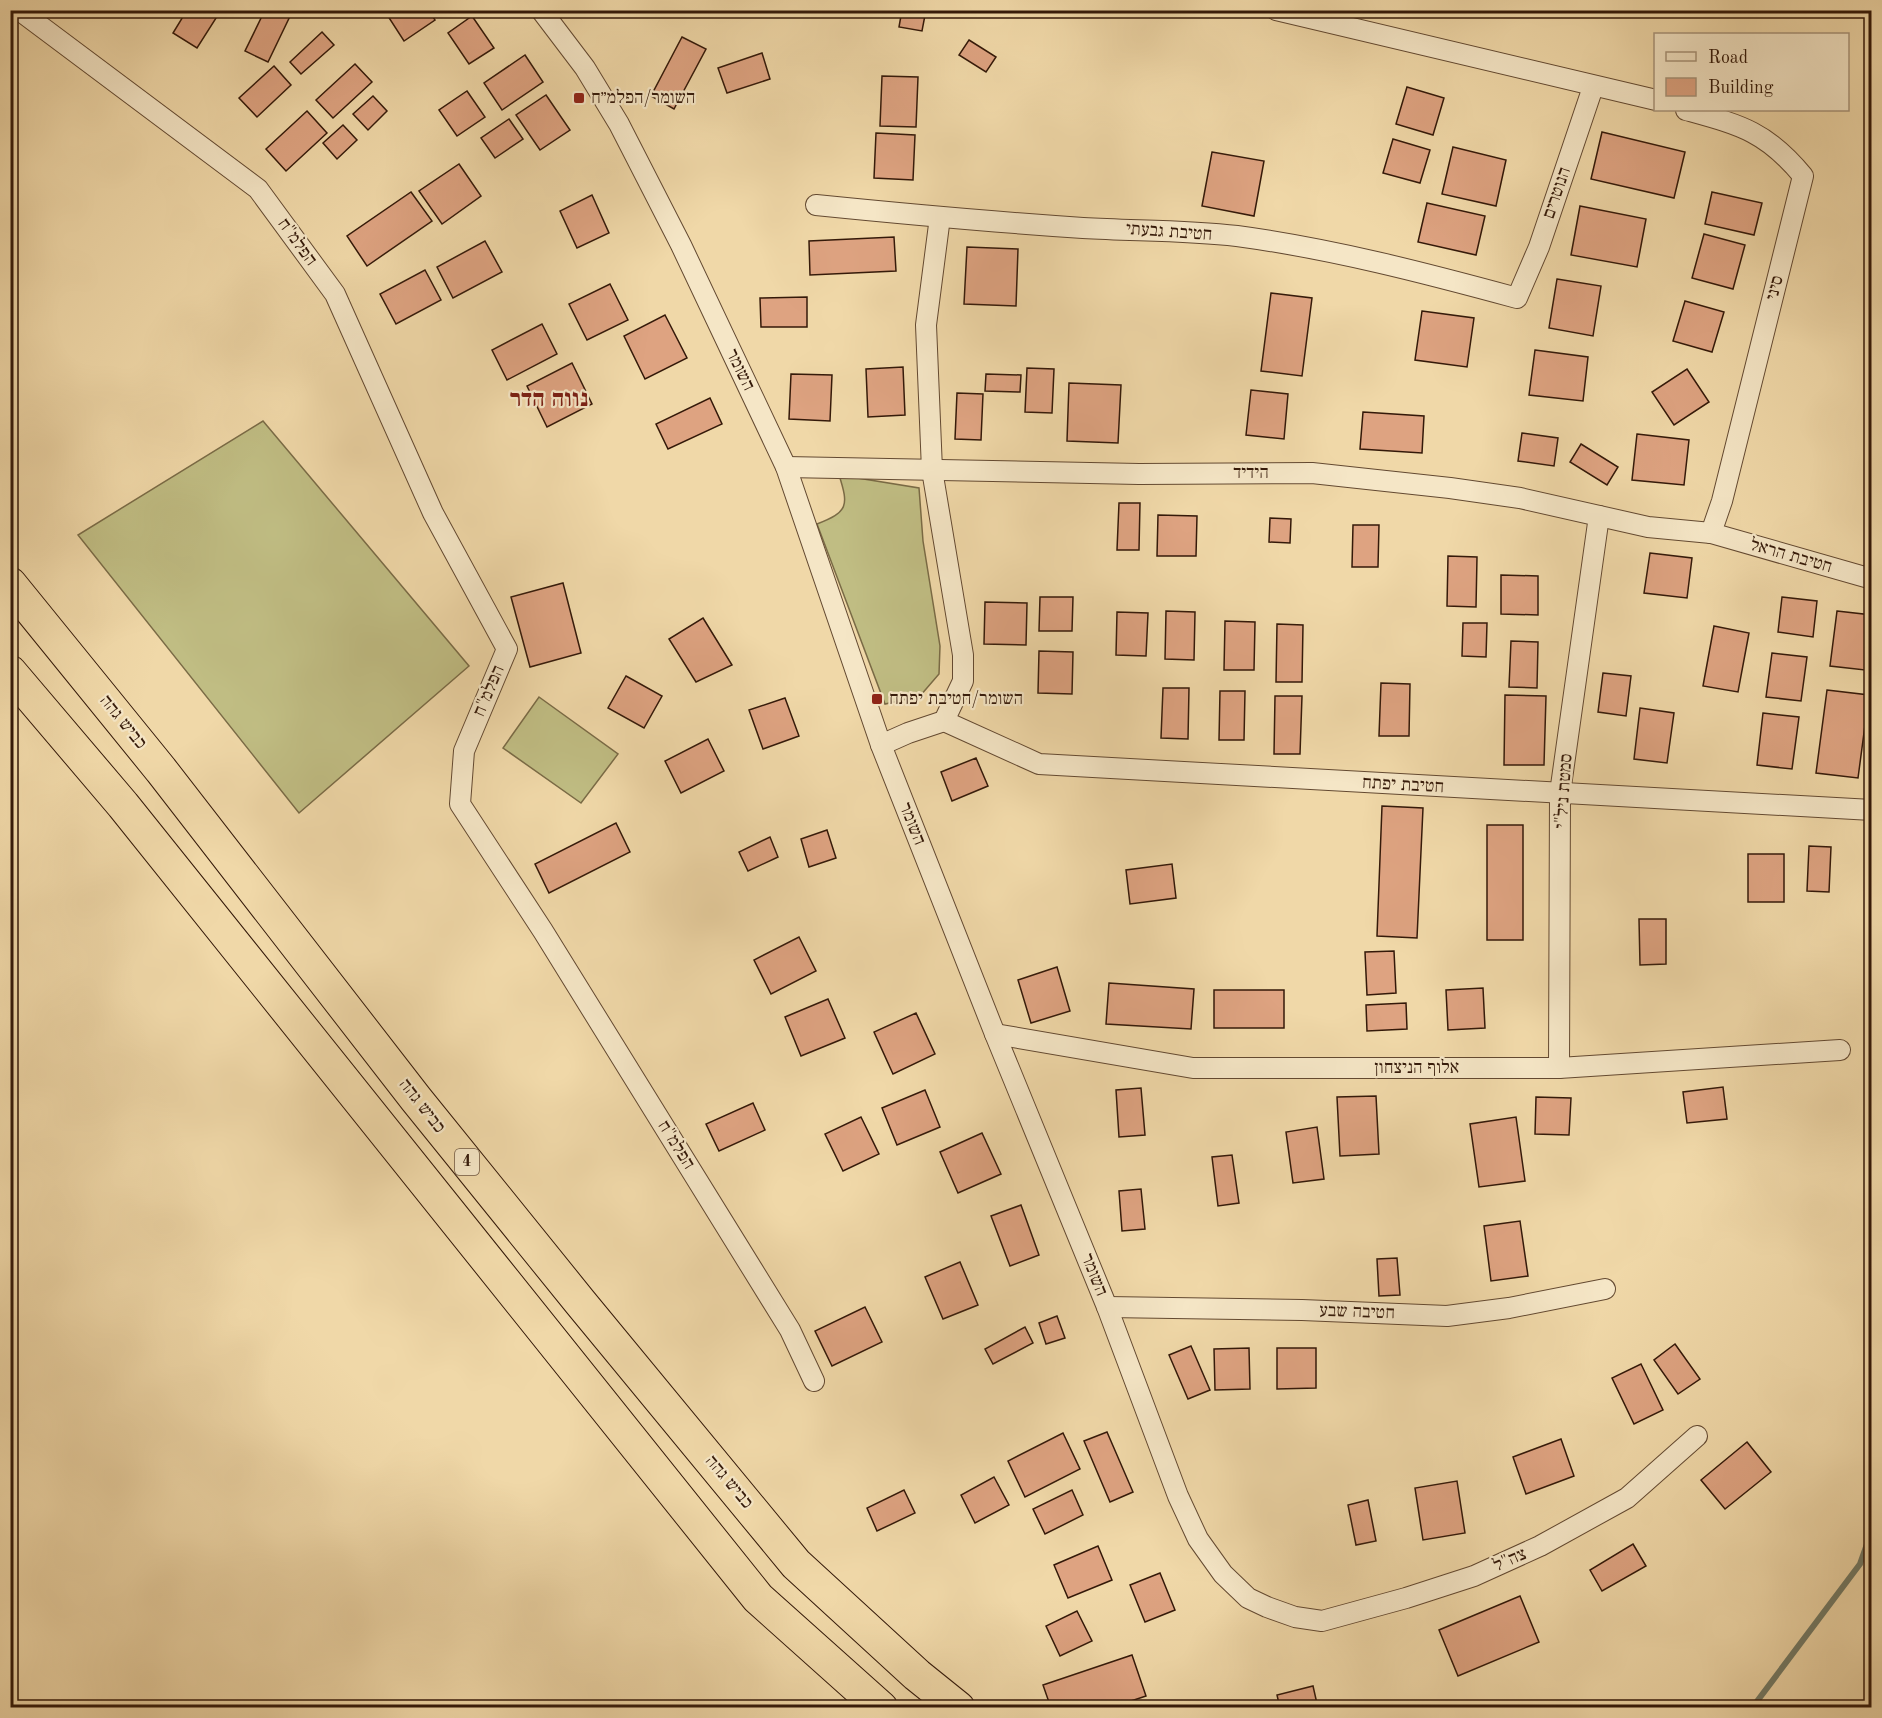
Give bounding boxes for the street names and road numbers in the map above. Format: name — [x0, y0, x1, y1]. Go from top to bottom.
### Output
street label: הנוטרים — [1540, 165, 1574, 221]
street label: הפלמ"ח — [274, 214, 321, 269]
street label: חטיבת גבעתי — [1125, 220, 1213, 244]
street label: סיני — [1763, 274, 1787, 302]
street label: השומר — [722, 346, 758, 394]
street label: הידיד — [1233, 464, 1269, 482]
street label: חטיבת הראל — [1748, 535, 1834, 576]
street label: הפלמ"ח — [469, 662, 508, 719]
street label: כביש גהה — [96, 692, 150, 752]
street label: סמטת ניל"י — [1551, 753, 1576, 829]
street label: חטיבת יפתח — [1361, 774, 1445, 796]
street label: השומר — [895, 800, 929, 848]
street label: אלוף הניצחון — [1375, 1058, 1459, 1077]
street label: כביש גהה — [395, 1075, 449, 1137]
street label: הפלמ"ח — [654, 1117, 699, 1173]
road number: 4 — [455, 1149, 479, 1175]
street label: השומר — [1077, 1251, 1111, 1299]
street label: חטיבה שבע — [1319, 1302, 1395, 1322]
street label: כביש גהה — [702, 1452, 756, 1512]
street label: צה"ל — [1490, 1544, 1529, 1575]

